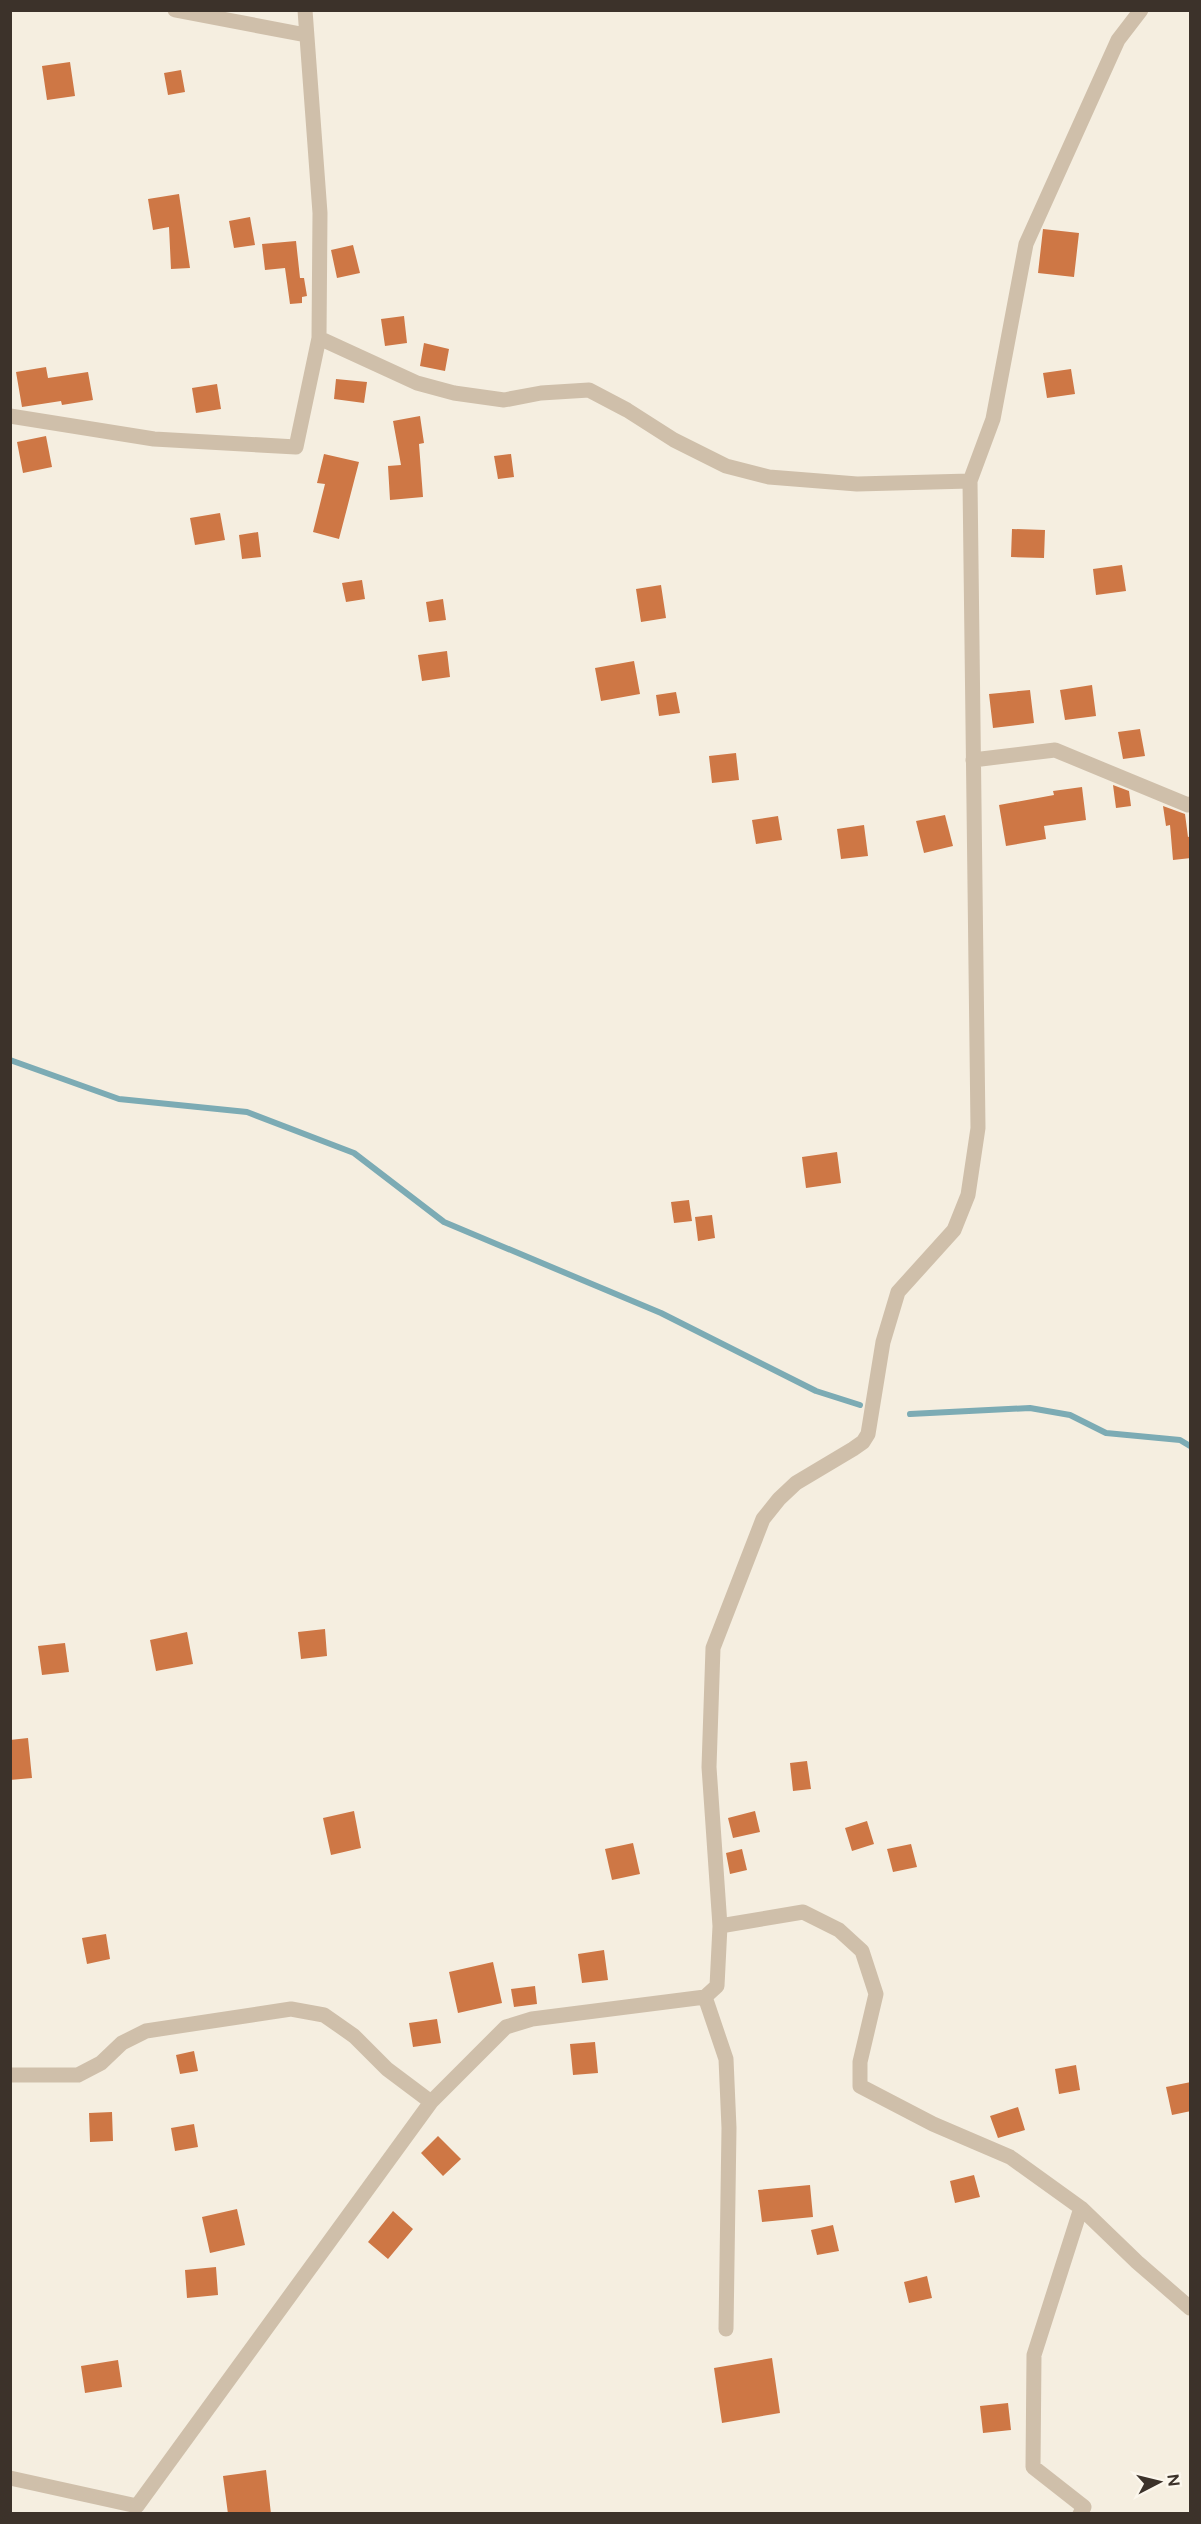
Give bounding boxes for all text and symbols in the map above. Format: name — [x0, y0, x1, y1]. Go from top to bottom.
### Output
north arrow — [1129, 2452, 1189, 2512]
text: N — [1163, 2473, 1184, 2488]

